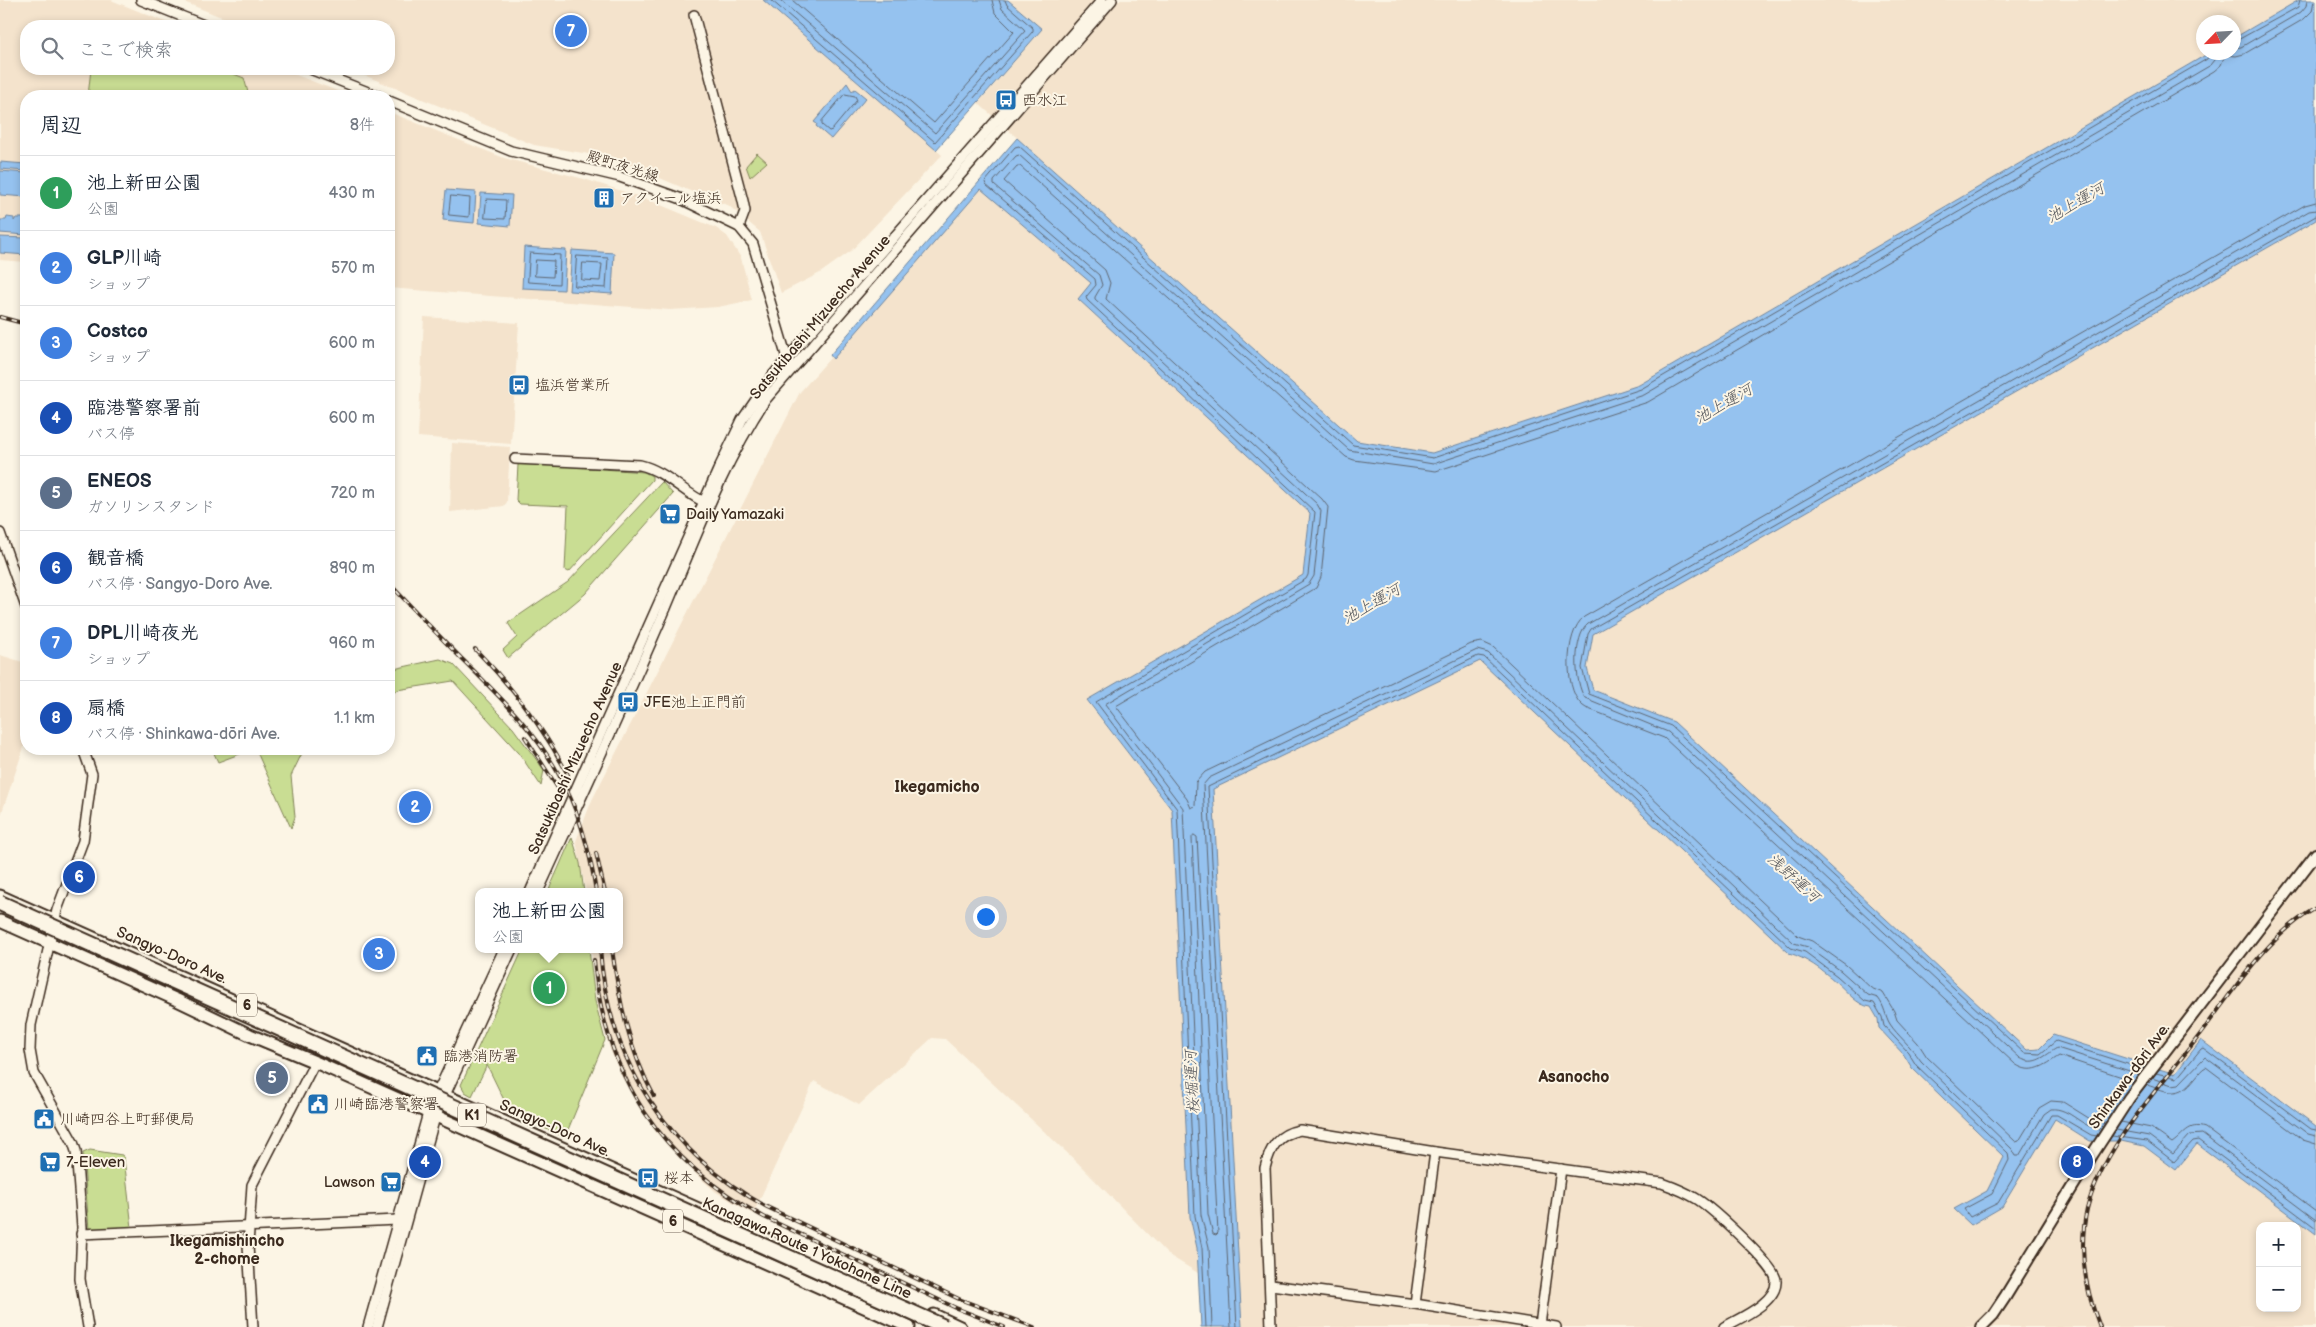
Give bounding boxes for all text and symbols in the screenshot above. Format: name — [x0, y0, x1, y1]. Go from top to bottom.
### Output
pin: 7 — [555, 12, 587, 50]
north arrow — [2196, 15, 2241, 60]
search box — [20, 20, 395, 75]
icon: search — [38, 34, 66, 62]
text: ここで検索 — [78, 39, 173, 62]
bus stop icon: 西水江 — [994, 88, 1018, 112]
place label: 西水江 — [1022, 91, 1067, 110]
text: 周辺 — [40, 113, 82, 138]
text: 8件 — [350, 116, 375, 135]
street label: 殿町夜光線 — [584, 146, 662, 187]
text: 池上新田公園 — [87, 172, 201, 195]
water label: 池上運河 — [2043, 178, 2110, 228]
text: 1 — [53, 184, 59, 203]
text: 430 m — [328, 184, 375, 203]
building icon: アクイール塩浜 — [592, 186, 616, 210]
place label: アクイール塩浜 — [620, 189, 722, 208]
text: 公園 — [87, 200, 119, 219]
street label: Satsukibashi Mizuecho Avenue — [746, 231, 895, 403]
text: GLP川崎 — [87, 247, 162, 270]
text: 2 — [51, 259, 61, 278]
text: 570 m — [331, 259, 375, 278]
text: ショップ — [87, 275, 150, 294]
text: Costco — [87, 320, 148, 343]
text: 3 — [51, 334, 61, 353]
text: 600 m — [329, 334, 375, 353]
text: ショップ — [87, 348, 150, 367]
bus stop icon: 塩浜営業所 — [507, 373, 531, 397]
place label: 塩浜営業所 — [535, 376, 610, 395]
water label: 池上運河 — [1691, 379, 1758, 429]
text: 臨港警察署前 — [87, 397, 201, 420]
text: 4 — [51, 409, 61, 428]
text: 600 m — [329, 409, 375, 428]
text: バス停 — [87, 425, 135, 444]
text: ENEOS — [87, 470, 151, 493]
text: 5 — [51, 484, 61, 503]
text: 720 m — [331, 484, 375, 503]
text: ガソリンスタンド — [87, 498, 215, 517]
supermarket icon: Daily Yamazaki — [658, 502, 682, 526]
place label: Daily Yamazaki — [686, 505, 784, 524]
text: 観音橋 — [87, 547, 144, 570]
text: 6 — [51, 559, 61, 578]
text: 890 m — [329, 559, 375, 578]
text: バス停 · Sangyo-Doro Ave. — [87, 575, 272, 594]
water label: 池上運河 — [1339, 579, 1406, 629]
text: DPL川崎夜光 — [87, 622, 199, 645]
text: 7 — [52, 634, 60, 653]
text: 960 m — [329, 634, 375, 653]
text: ショップ — [87, 650, 150, 669]
street label: Satsukibashi Mizuecho Avenue — [524, 659, 627, 858]
bus stop icon: JFE池上正門前 — [616, 690, 640, 714]
place label: JFE池上正門前 — [644, 693, 746, 712]
text: 扇橋 — [87, 697, 125, 720]
text: 8 — [51, 709, 61, 728]
text: 1.1 km — [334, 709, 375, 728]
text: バス停 · Shinkawa-dōri Ave. — [87, 725, 280, 744]
district label: Ikegamicho — [894, 778, 980, 797]
pin: 2 — [399, 788, 431, 826]
water label: 浅野運河 — [1763, 850, 1825, 908]
pin: 6 — [63, 858, 95, 896]
popup — [475, 888, 623, 953]
text: 池上新田公園 — [492, 900, 606, 923]
your location — [973, 904, 999, 930]
street label: Sangyo-Doro Ave. — [114, 923, 230, 988]
text: 公園 — [492, 928, 524, 947]
pin: 3 — [363, 935, 395, 973]
pin: 1 — [533, 969, 565, 1007]
road number: 6 — [237, 994, 257, 1016]
street label: Shinkawa-dōri Ave. — [2085, 1020, 2174, 1133]
public building icon: 臨港消防署 — [415, 1044, 439, 1068]
place label: 臨港消防署 — [443, 1047, 518, 1066]
water label: 桜堀運河 — [1181, 1047, 1204, 1114]
pin: 5 — [256, 1059, 288, 1097]
district label: Asanocho — [1538, 1068, 1609, 1087]
public building icon: 川崎臨港警察署 — [306, 1092, 330, 1116]
place label: 川崎臨港警察署 — [334, 1095, 439, 1114]
street label: Sangyo-Doro Ave. — [497, 1096, 613, 1161]
road number: K1 — [458, 1104, 486, 1126]
public building icon: 川崎四谷上町郵便局 — [32, 1107, 56, 1131]
place label: 川崎四谷上町郵便局 — [60, 1110, 195, 1129]
pin: 4 — [409, 1143, 441, 1181]
pin: 8 — [2061, 1143, 2093, 1181]
supermarket icon: 7-Eleven — [38, 1150, 62, 1174]
place label: 7-Eleven — [66, 1153, 125, 1172]
bus stop icon: 桜本 — [636, 1166, 660, 1190]
place label: 桜本 — [664, 1169, 694, 1188]
supermarket icon: Lawson — [379, 1170, 403, 1194]
place label: Lawson — [324, 1173, 375, 1192]
street label: Kanagawa Route 1 Yokohane Line — [699, 1194, 915, 1303]
road number: 6 — [663, 1210, 683, 1232]
map controls — [2256, 1222, 2301, 1312]
button: + — [2256, 1222, 2301, 1267]
district label: Ikegamishincho 2-chome — [170, 1232, 284, 1269]
button: − — [2256, 1267, 2301, 1312]

